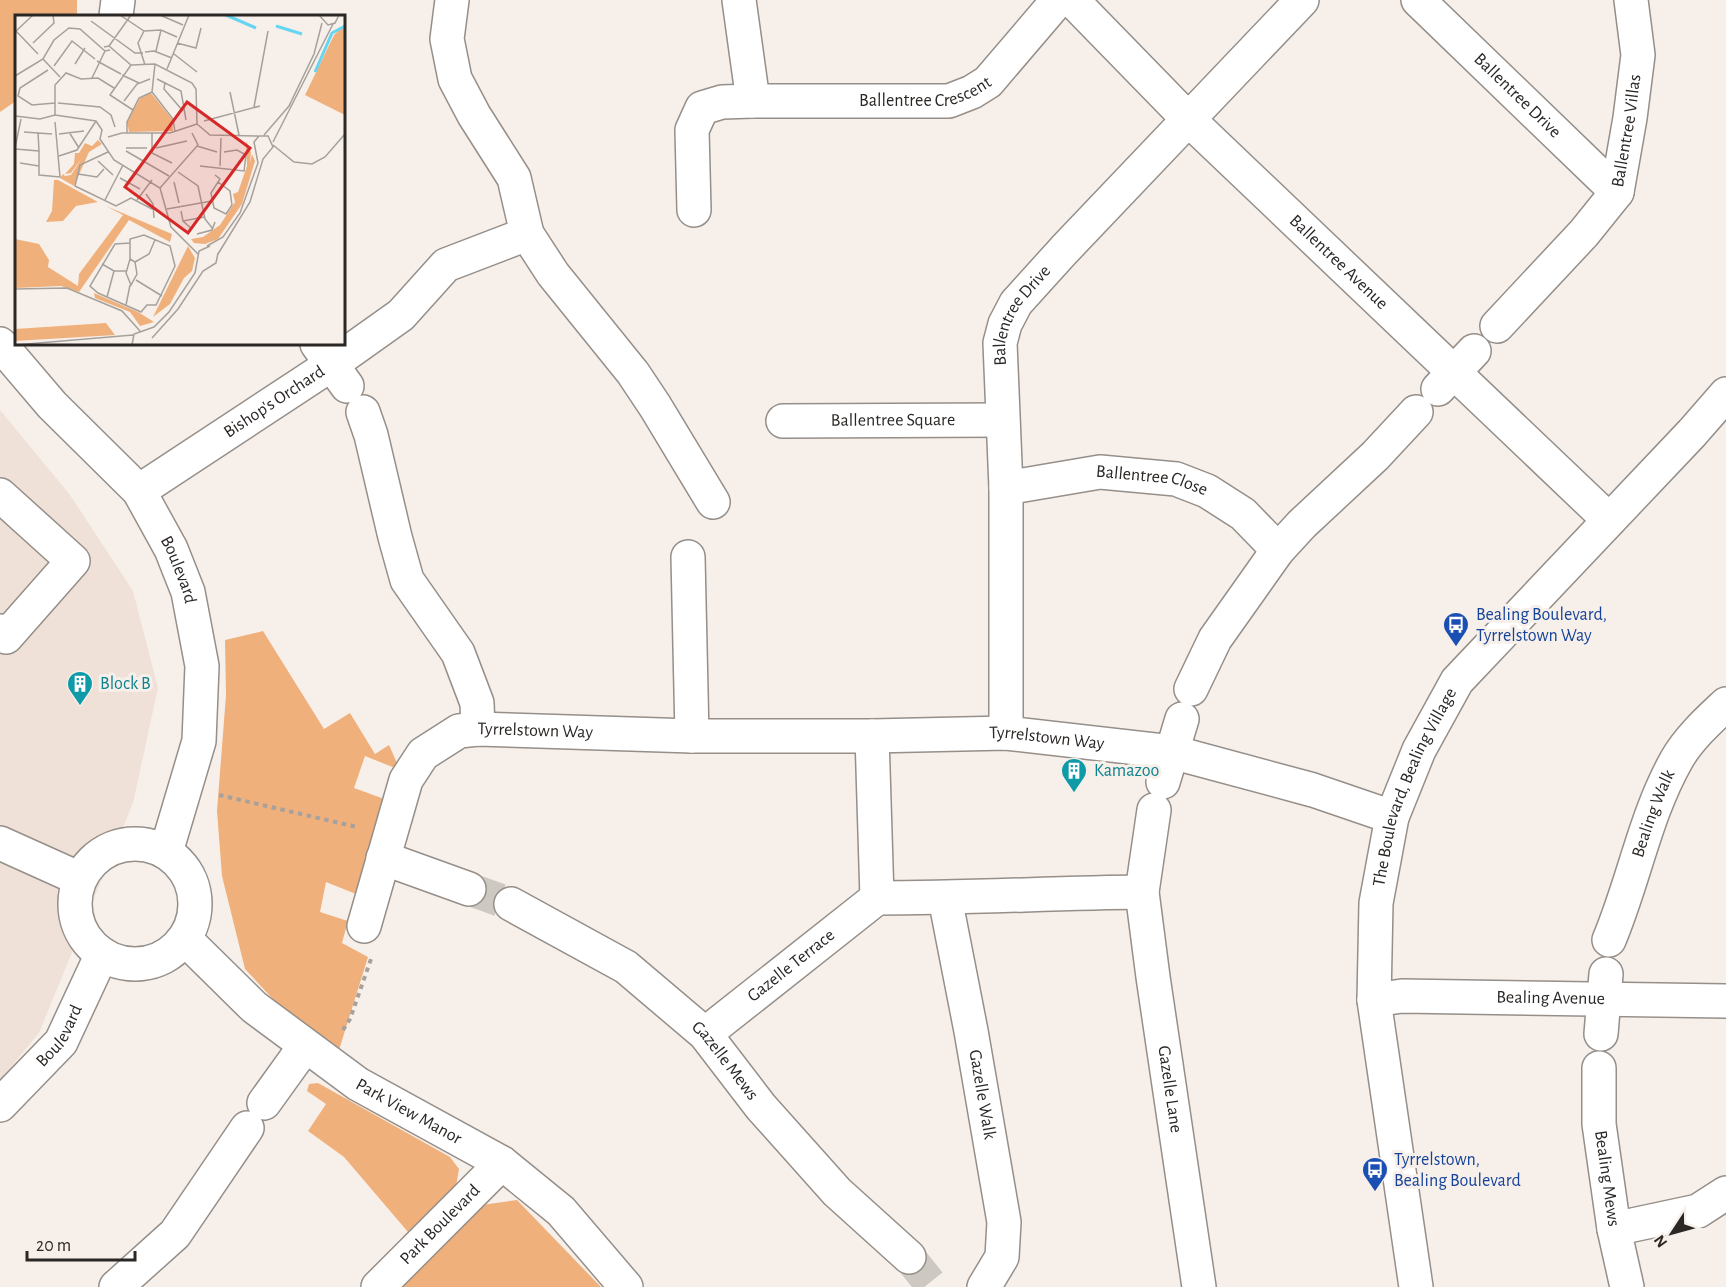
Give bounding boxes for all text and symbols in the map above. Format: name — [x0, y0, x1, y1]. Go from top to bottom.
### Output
inset map — [15, 15, 345, 345]
street label: Ballentree Drive — [1470, 50, 1564, 142]
street label: Ballentree Crescent — [859, 73, 995, 110]
street label: Ballentree Villas — [1609, 73, 1644, 189]
street label: Ballentree Avenue — [1286, 212, 1391, 313]
street label: Ballentree Drive — [991, 262, 1054, 366]
street label: Bishop's Orchard — [221, 362, 328, 442]
street label: Ballentree Square — [831, 411, 955, 430]
street label: Ballentree Close — [1095, 463, 1210, 499]
street label: Boulevard — [157, 533, 199, 605]
place label: Bealing Boulevard, Tyrrelstown Way — [1476, 606, 1607, 645]
bus stop icon: Bealing Boulevard, Tyrrelstown Way — [1441, 610, 1471, 648]
building icon: Block B — [65, 669, 95, 707]
place label: Block B — [100, 675, 151, 693]
street label: The Boulevard, Bealing Village — [1370, 685, 1460, 888]
street label: Tyrrelstown Way — [477, 720, 594, 742]
street label: Tyrrelstown Way — [989, 724, 1106, 753]
building icon: Kamazoo — [1059, 756, 1089, 794]
place label: Kamazoo — [1094, 762, 1160, 780]
street label: Bealing Walk — [1629, 766, 1679, 860]
street label: Gazelle Terrace — [744, 926, 838, 1006]
street label: Bealing Avenue — [1496, 988, 1605, 1008]
street label: Boulevard — [33, 1002, 86, 1071]
street label: Gazelle Mews — [688, 1018, 761, 1104]
street label: Gazelle Lane — [1154, 1044, 1185, 1134]
street label: Gazelle Walk — [965, 1048, 999, 1142]
street label: Park View Manor — [353, 1075, 465, 1148]
street label: Bealing Mews — [1591, 1129, 1623, 1228]
place label: Tyrrelstown, Bealing Boulevard — [1394, 1151, 1521, 1190]
bus stop icon: Tyrrelstown, Bealing Boulevard — [1360, 1155, 1390, 1193]
street label: Park Boulevard — [397, 1181, 484, 1268]
north arrow — [1642, 1203, 1702, 1263]
scale bar — [27, 1224, 135, 1262]
text: N — [1651, 1232, 1670, 1250]
text: 20 m — [36, 1237, 71, 1255]

